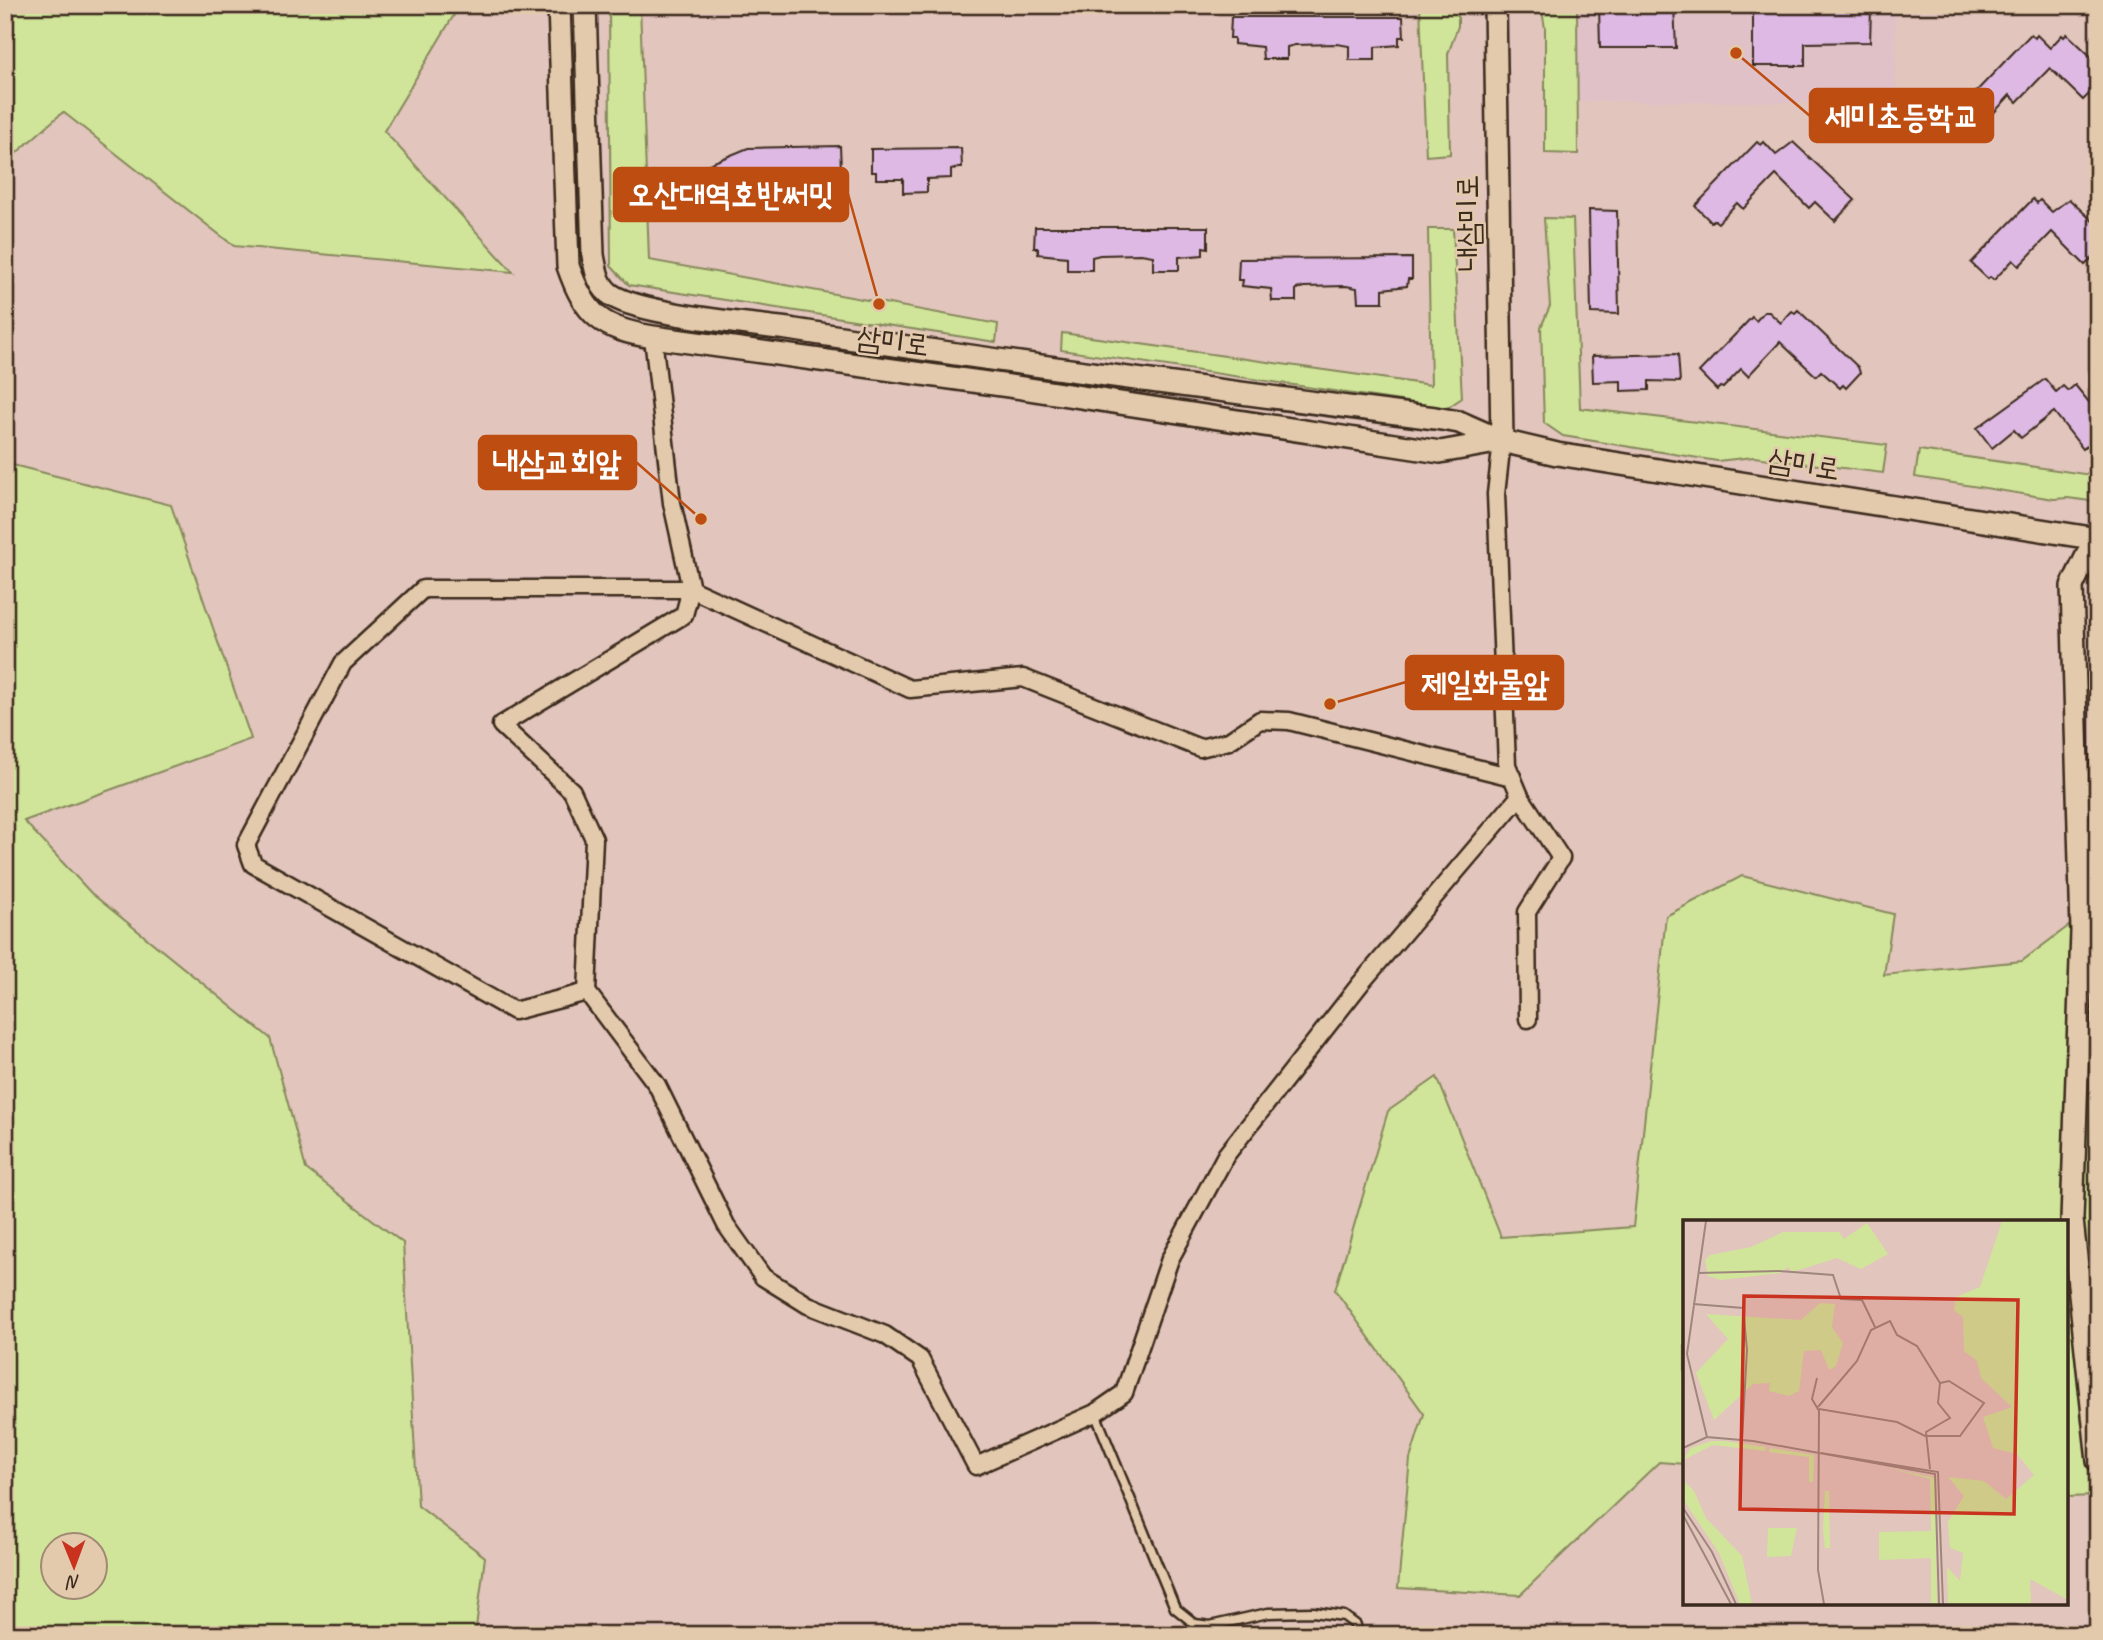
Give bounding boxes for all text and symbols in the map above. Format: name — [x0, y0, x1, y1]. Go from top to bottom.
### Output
callout: 세미초등학교 — [1810, 89, 1993, 142]
text: 세미초등학교 — [1825, 96, 1979, 137]
callout: 오산대역호반써밋 — [614, 168, 848, 221]
text: 오산대역호반써밋 — [628, 174, 834, 215]
street label: 내삼미로 — [1448, 174, 1488, 272]
street label: 삼미로 — [855, 318, 931, 364]
callout: 내삼교회앞 — [479, 436, 636, 489]
street label: 삼미로 — [1765, 440, 1843, 488]
text: 내삼교회앞 — [493, 442, 622, 483]
callout: 제일화물앞 — [1406, 656, 1563, 709]
text: 제일화물앞 — [1421, 663, 1550, 704]
inset map — [1683, 1220, 2068, 1605]
north arrow — [38, 1532, 108, 1602]
text: N — [65, 1570, 80, 1594]

